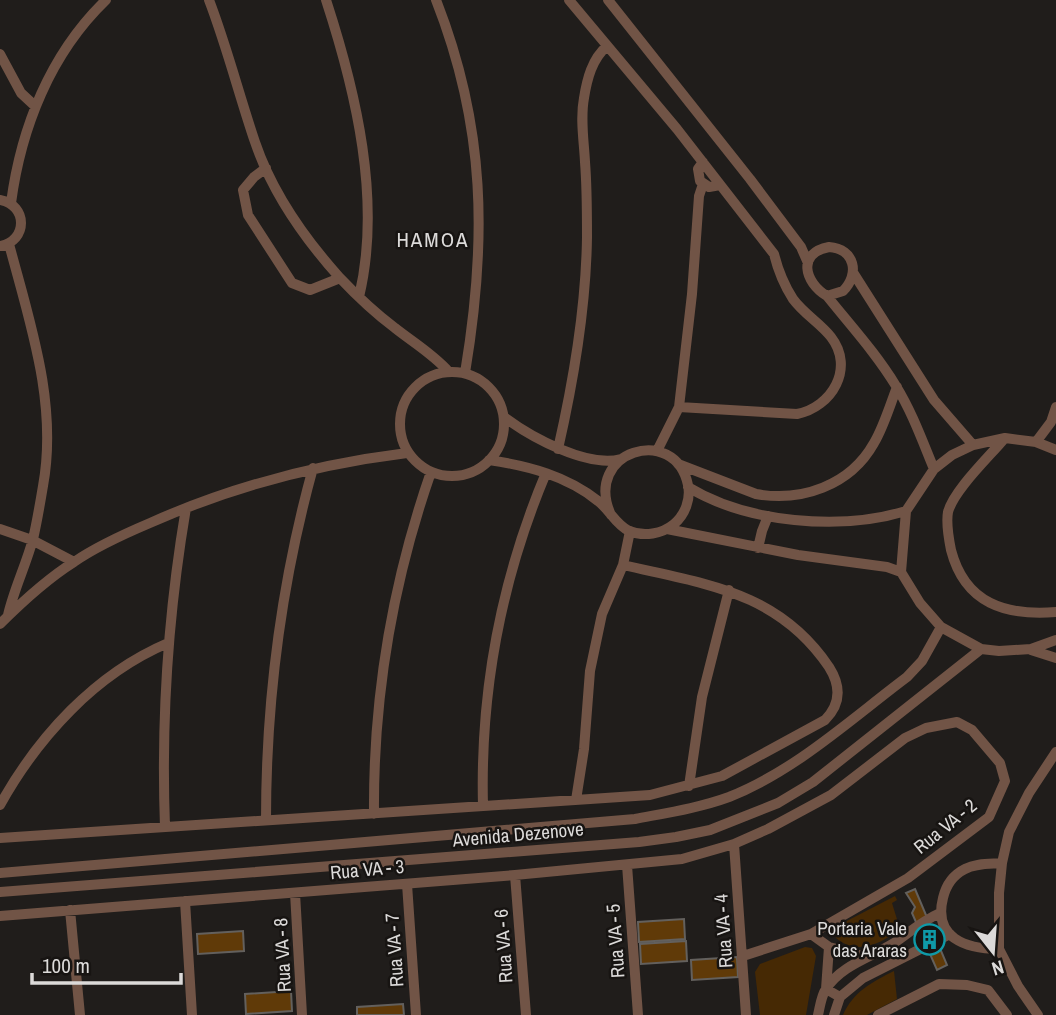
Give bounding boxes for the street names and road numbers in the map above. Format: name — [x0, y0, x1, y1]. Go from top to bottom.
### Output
street label: Rua VA - 2 — [908, 793, 982, 859]
street label: Avenida Dezenove — [450, 815, 585, 853]
street label: Rua VA - 3 — [329, 853, 405, 885]
street label: Rua VA - 4 — [707, 893, 739, 969]
street label: Rua VA - 5 — [599, 903, 631, 979]
street label: Rua VA - 6 — [487, 908, 519, 984]
street label: Rua VA - 7 — [378, 912, 410, 988]
street label: Rua VA - 8 — [267, 917, 297, 993]

